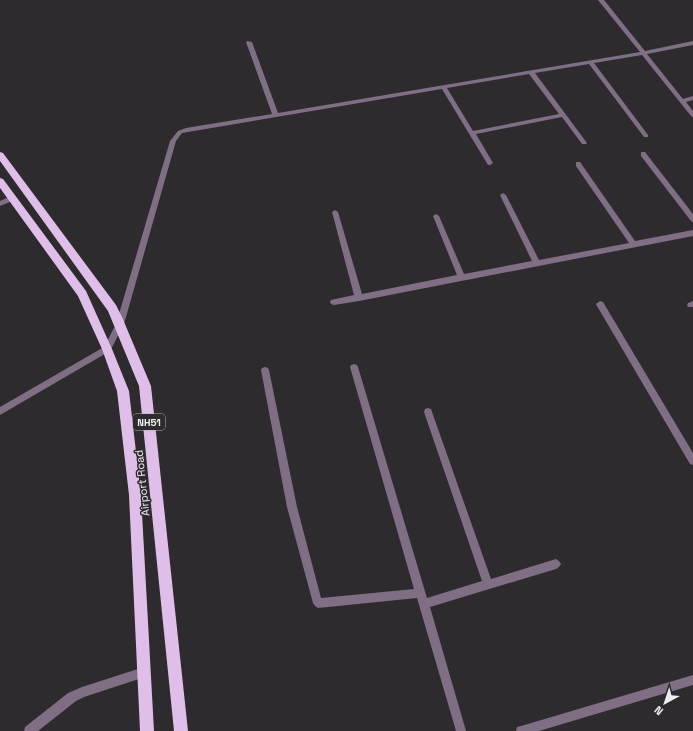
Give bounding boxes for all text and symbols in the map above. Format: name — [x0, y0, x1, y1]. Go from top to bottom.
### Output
road number: NH51 — [133, 414, 165, 430]
street label: Airport Road — [132, 449, 152, 517]
north arrow — [645, 683, 685, 723]
text: N — [651, 703, 666, 718]

